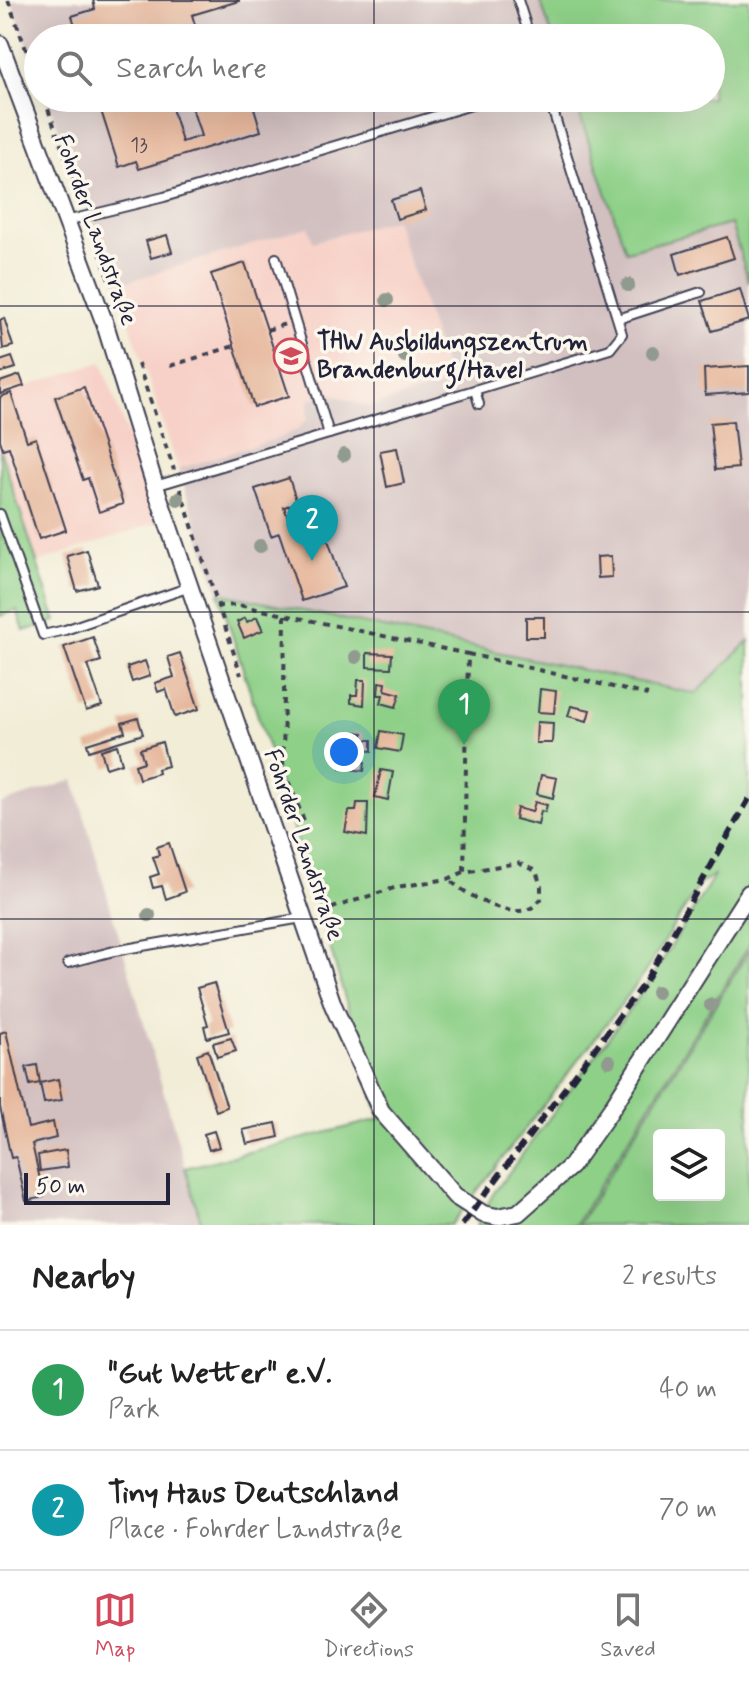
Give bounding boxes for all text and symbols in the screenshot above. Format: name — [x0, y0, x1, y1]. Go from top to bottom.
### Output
search box — [24, 24, 725, 112]
icon: search — [52, 46, 96, 90]
text: Search here — [116, 49, 267, 88]
street label: Fohrder Landstraße — [46, 130, 144, 330]
house number: 13 — [130, 132, 148, 159]
place label: THW Ausbildungszentrum Brandenburg/Havel — [317, 327, 588, 389]
school or university icon: THW Ausbildungszentrum Brandenburg/Havel — [272, 337, 310, 375]
pin: 2 — [286, 495, 338, 561]
pin: 1 — [438, 679, 490, 745]
your location — [324, 732, 364, 772]
street label: Fohrder Landstraße — [256, 745, 350, 945]
map controls — [653, 1129, 725, 1201]
button: layers — [653, 1129, 725, 1201]
scale bar — [24, 1169, 170, 1205]
text: 50 m — [36, 1173, 85, 1201]
text: Nearby — [32, 1255, 136, 1300]
text: 2 results — [622, 1260, 717, 1294]
text: "Gut Wetter" e.V. — [108, 1354, 332, 1393]
text: 1 — [52, 1373, 64, 1407]
text: 40 m — [659, 1373, 717, 1407]
text: Park — [108, 1393, 160, 1427]
text: Tiny Haus Deutschland — [108, 1474, 399, 1513]
text: 2 — [52, 1493, 64, 1527]
text: 70 m — [659, 1493, 717, 1527]
text: Place · Fohrder Landstraße — [108, 1513, 403, 1547]
tab: Map — [93, 1588, 137, 1664]
tab: Directions — [323, 1588, 414, 1664]
tab: Saved — [600, 1588, 656, 1664]

